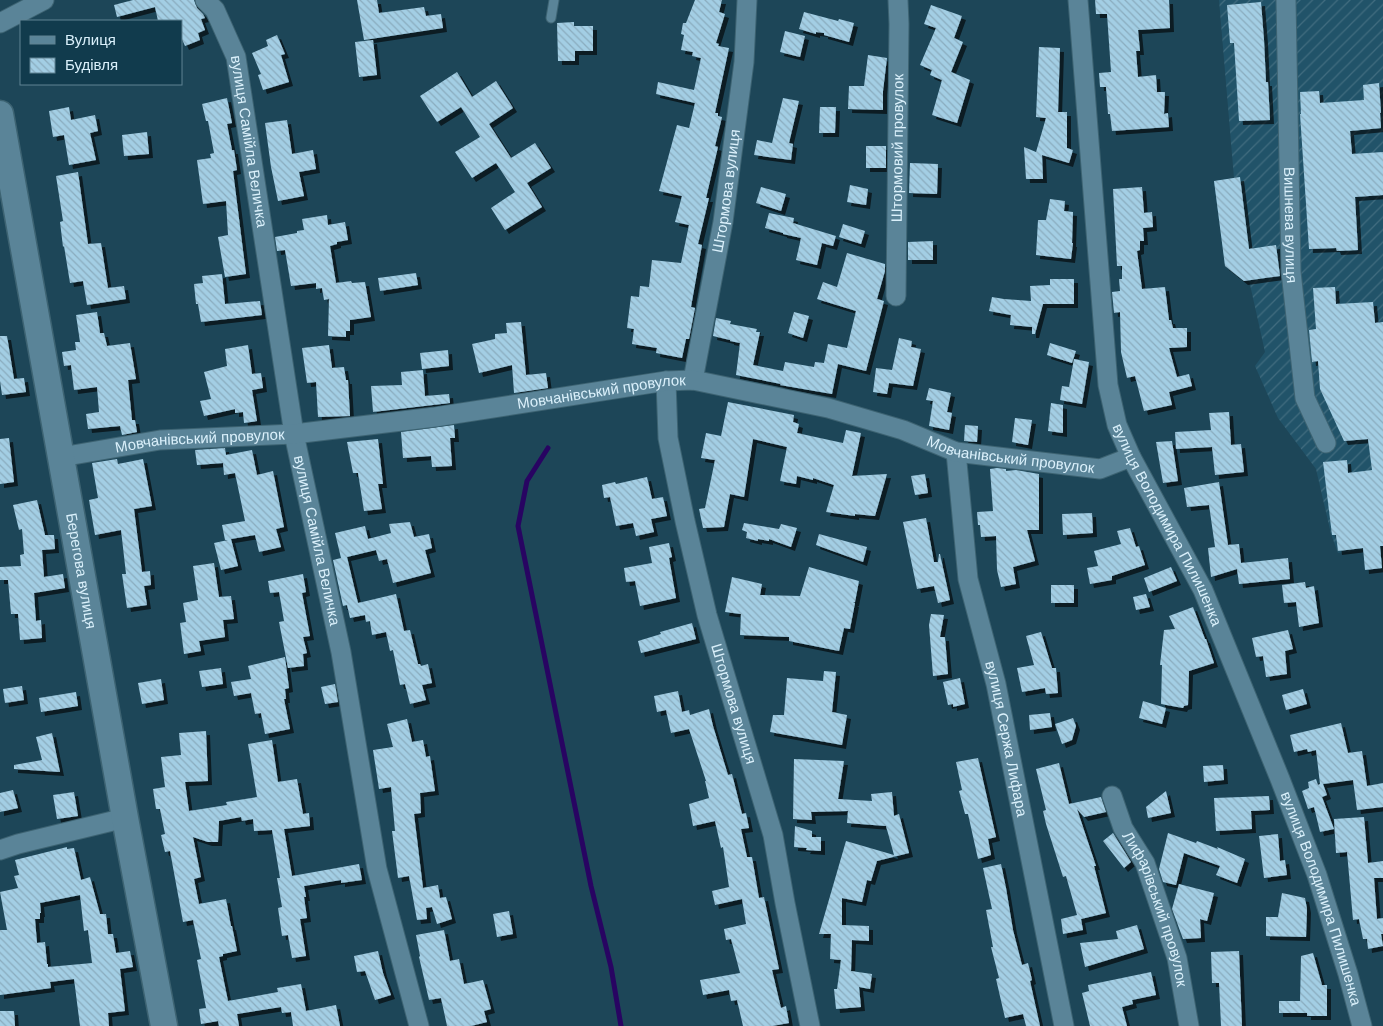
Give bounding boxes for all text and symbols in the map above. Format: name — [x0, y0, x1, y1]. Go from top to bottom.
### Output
legend — [20, 20, 182, 85]
text: Вулиця — [65, 31, 116, 48]
street label: вулиця Самійла Величка — [228, 54, 271, 229]
text: Будівля — [65, 56, 118, 73]
street label: Штормовий провулок — [888, 73, 906, 222]
street label: Штормова вулиця — [708, 128, 743, 254]
street label: Вишнева вулиця — [1281, 167, 1301, 284]
street label: Мовчанівський провулок — [516, 371, 686, 412]
street label: вулиця Володимира Пилишенка — [1109, 421, 1226, 629]
street label: Мовчанівський провулок — [114, 425, 285, 456]
street label: Мовчанівський провулок — [924, 432, 1096, 476]
street label: вулиця Самійла Величка — [291, 454, 344, 628]
street label: Берегова вулиця — [63, 511, 100, 630]
street label: Штормова вулиця — [708, 641, 760, 766]
street label: вулиця Сержа Лифара — [982, 659, 1031, 819]
street label: вулиця Володимира Пилишенка — [1278, 789, 1365, 1008]
street label: Лифарівський провулок — [1119, 828, 1191, 988]

